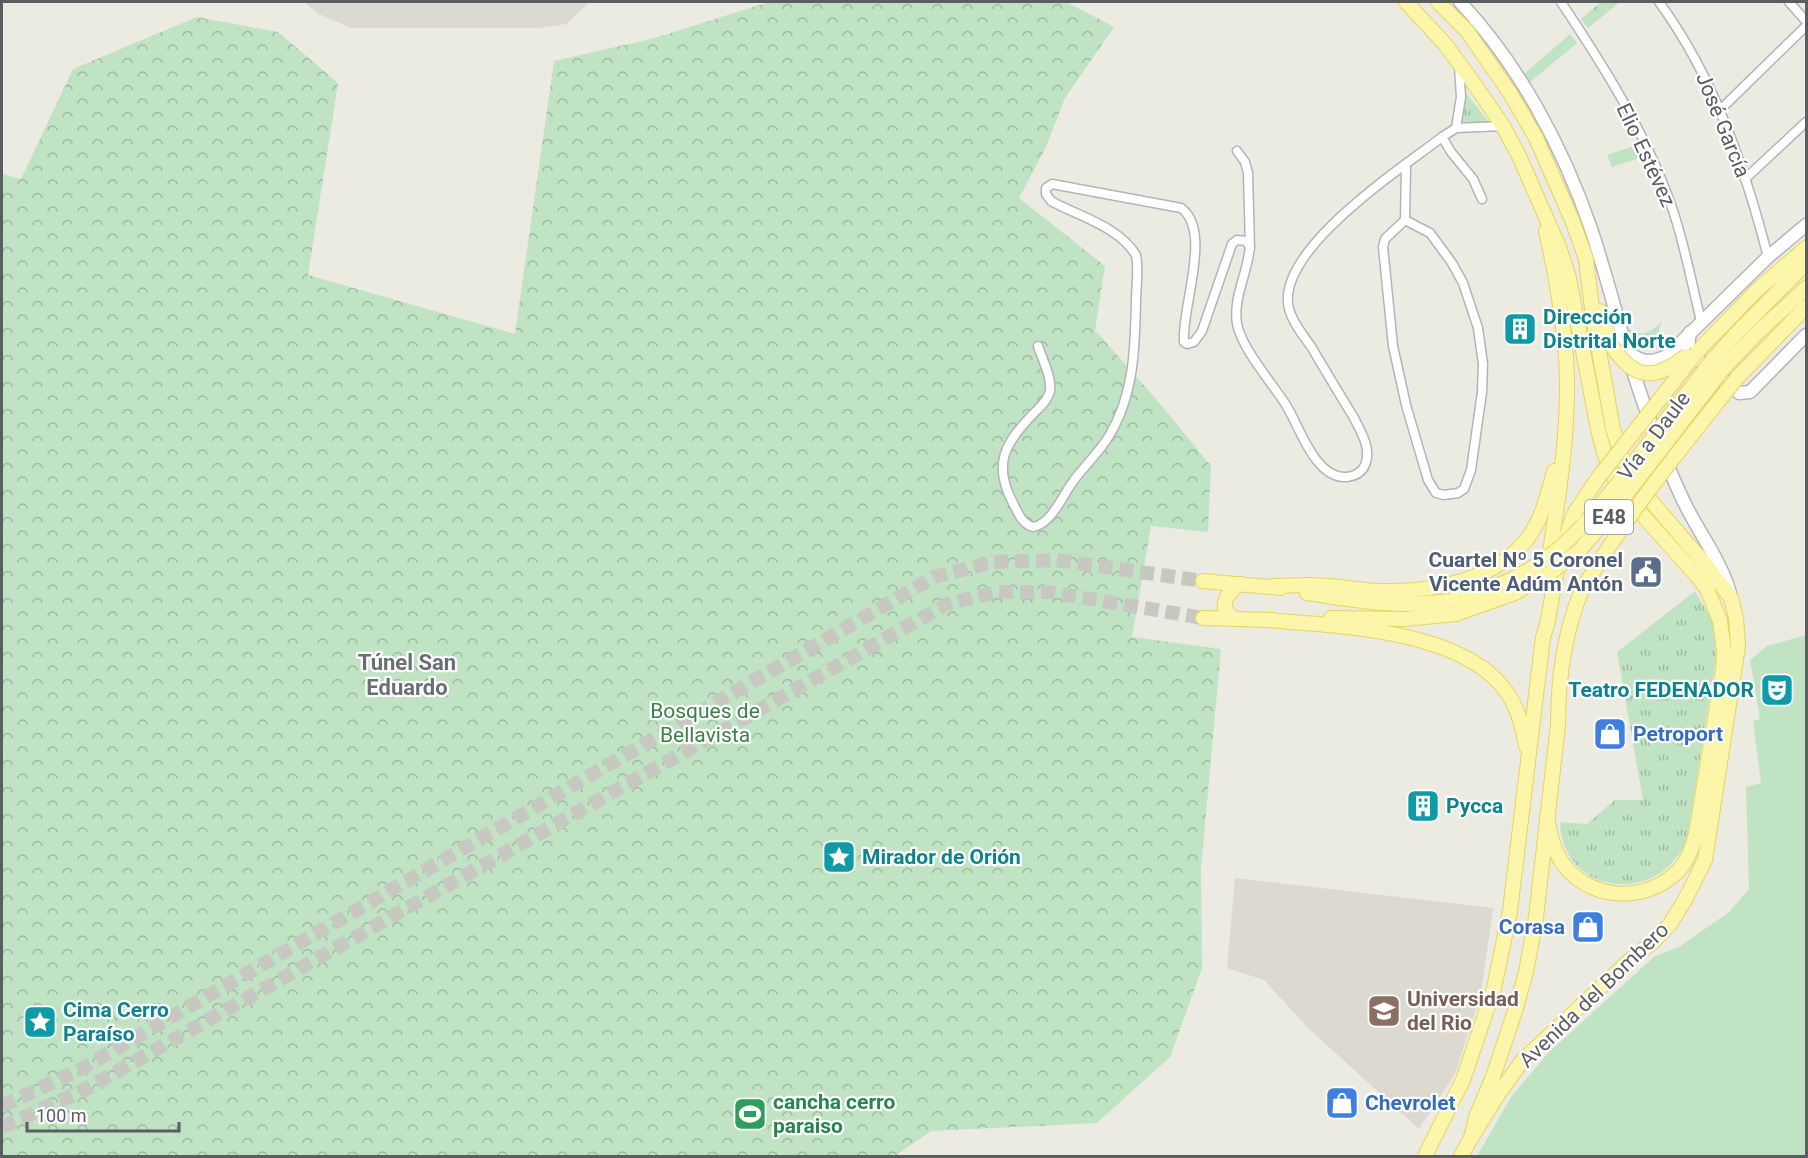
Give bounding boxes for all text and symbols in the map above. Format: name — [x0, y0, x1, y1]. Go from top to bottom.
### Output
street label: José García — [1691, 69, 1755, 181]
street label: Elio Estévez — [1612, 99, 1680, 211]
place label: Dirección Distrital Norte — [1543, 305, 1676, 353]
building icon: Dirección Distrital Norte — [1502, 311, 1538, 347]
street label: Vía a Daule — [1613, 387, 1695, 485]
road number: E48 — [1585, 500, 1633, 534]
place label: Cuartel Nº 5 Coronel Vicente Adúm Antón — [1428, 548, 1623, 596]
public building icon: Cuartel Nº 5 Coronel Vicente Adúm Antón — [1628, 554, 1664, 590]
district label: Túnel San Eduardo — [358, 650, 456, 700]
theatre icon: Teatro FEDENADOR — [1759, 672, 1795, 708]
place label: Teatro FEDENADOR — [1568, 678, 1754, 702]
park label: Bosques de Bellavista — [650, 699, 760, 747]
shop icon: Petroport — [1592, 716, 1628, 752]
place label: Petroport — [1633, 722, 1723, 746]
building icon: Pycca — [1405, 788, 1441, 824]
place label: Pycca — [1446, 794, 1503, 818]
place icon: Mirador de Orión — [821, 839, 857, 875]
place label: Mirador de Orión — [862, 845, 1021, 869]
shop icon: Corasa — [1570, 909, 1606, 945]
place label: Corasa — [1499, 915, 1565, 939]
street label: Avenida del Bombero — [1514, 918, 1674, 1072]
place label: Universidad del Rio — [1407, 987, 1519, 1035]
school or university icon: Universidad del Rio — [1366, 993, 1402, 1029]
place label: Cima Cerro Paraíso — [63, 998, 169, 1046]
place icon: Cima Cerro Paraíso — [22, 1004, 58, 1040]
shop icon: Chevrolet — [1324, 1085, 1360, 1121]
place label: cancha cerro paraiso — [773, 1090, 895, 1138]
place label: Chevrolet — [1365, 1091, 1456, 1115]
scale bar — [27, 1095, 178, 1133]
sports icon: cancha cerro paraiso — [732, 1096, 768, 1132]
text: 100 m — [36, 1105, 87, 1126]

